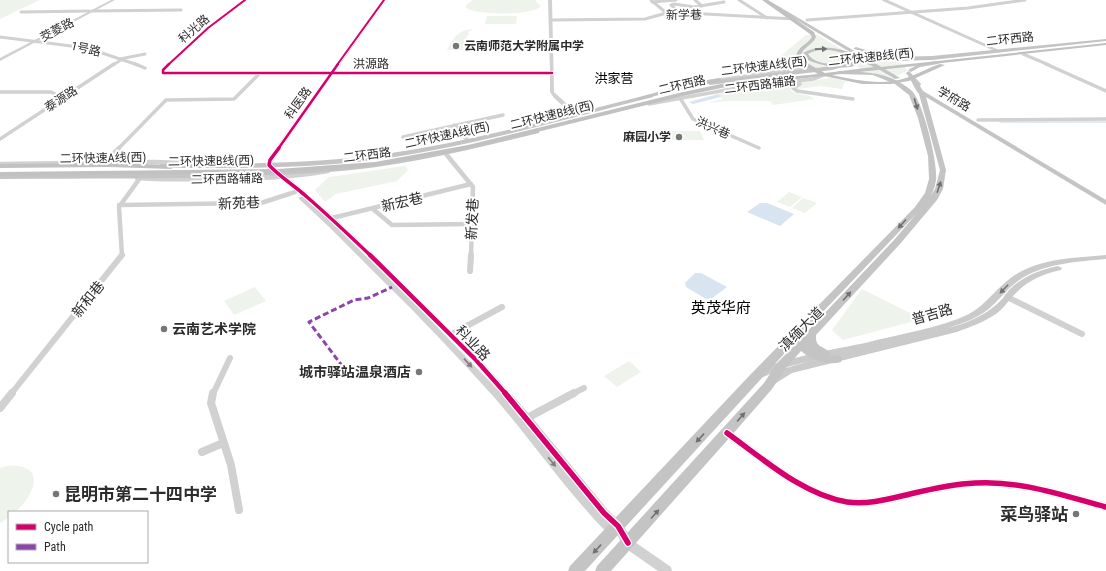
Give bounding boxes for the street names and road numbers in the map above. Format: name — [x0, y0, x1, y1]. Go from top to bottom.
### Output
street label: 新学巷 — [666, 8, 702, 22]
street label: 科光路 — [176, 12, 212, 46]
street label: 茭菱路 — [38, 15, 76, 45]
street label: 二环西路 — [985, 30, 1035, 48]
street label: 1号路 — [70, 39, 102, 59]
street label: 二环快速B线(西) — [827, 46, 915, 68]
street label: 二环快速A线(西) — [720, 54, 808, 78]
street label: 洪源路 — [353, 57, 389, 71]
street label: 二环西路 — [657, 73, 707, 97]
street label: 二环西路辅路 — [723, 74, 797, 96]
street label: 泰源路 — [42, 83, 80, 115]
street label: 科医路 — [282, 84, 314, 122]
street label: 学府路 — [935, 84, 973, 114]
street label: 二环快速B线(西) — [509, 98, 595, 132]
street label: 洪兴巷 — [694, 114, 732, 142]
street label: 二环快速A线(西) — [403, 119, 491, 151]
street label: 二环西路 — [342, 145, 392, 165]
street label: 二环快速A线(西) — [60, 150, 146, 166]
street label: 二环快速B线(西) — [168, 153, 254, 169]
street label: 二环西路辅路 — [191, 171, 263, 187]
street label: 新宏巷 — [380, 189, 424, 215]
street label: 新苑巷 — [218, 194, 260, 212]
street label: 新发巷 — [463, 198, 481, 240]
street label: 新和巷 — [69, 278, 107, 320]
street label: 普吉路 — [910, 301, 954, 327]
street label: 滇缅大道 — [776, 304, 826, 354]
street label: 科业路 — [453, 322, 493, 364]

